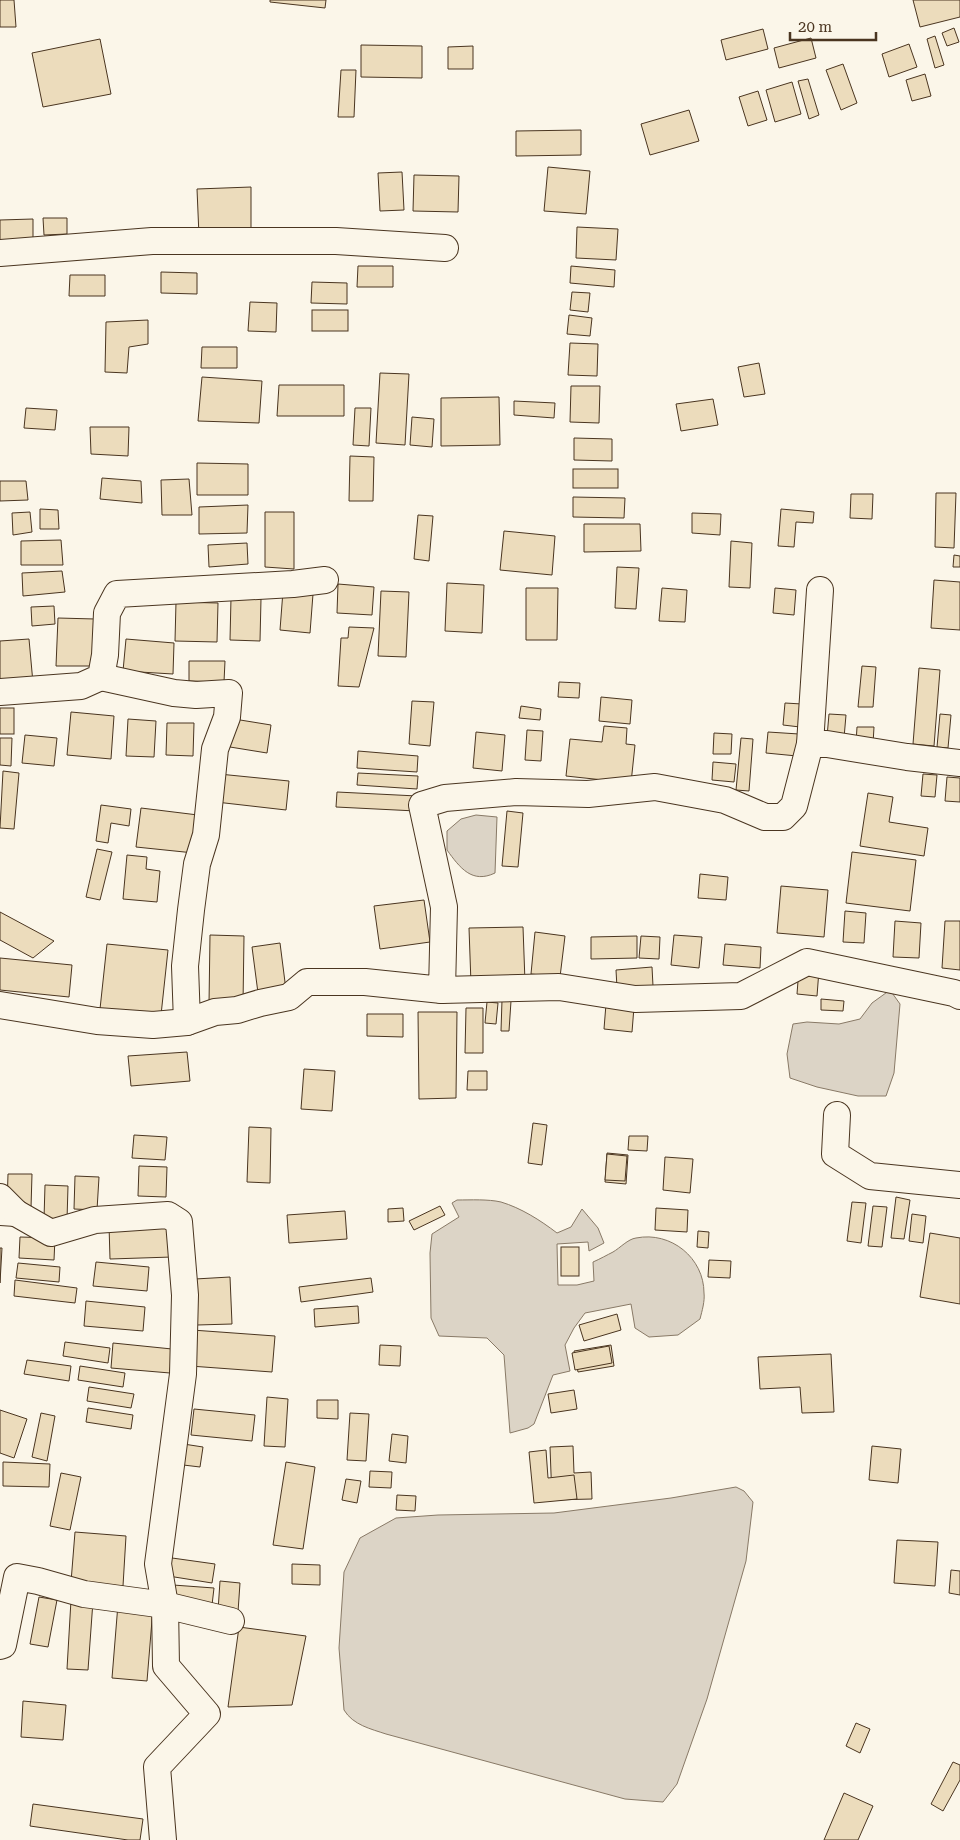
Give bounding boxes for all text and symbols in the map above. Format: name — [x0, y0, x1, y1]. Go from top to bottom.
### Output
scale bar — [790, 10, 876, 42]
text: 20 m — [798, 18, 833, 36]

